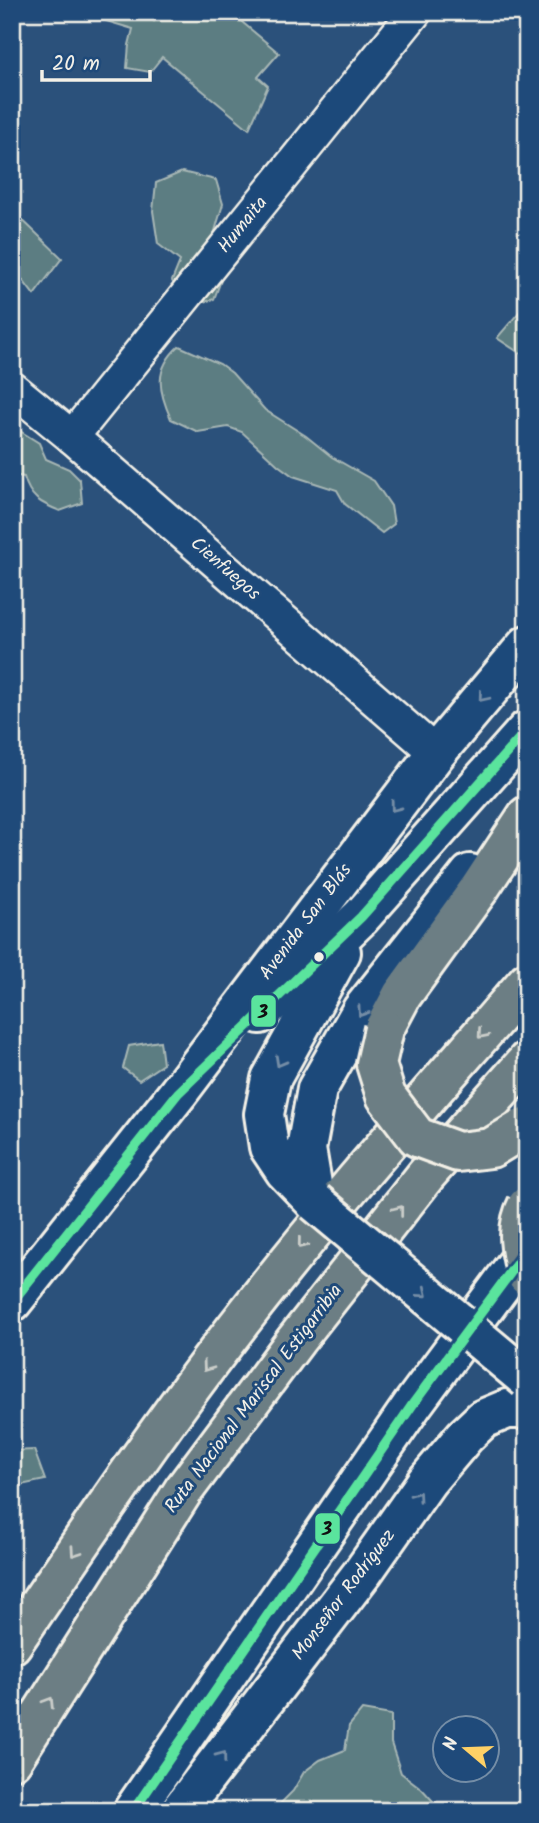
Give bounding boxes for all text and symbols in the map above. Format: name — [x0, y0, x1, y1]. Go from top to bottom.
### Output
scale bar — [42, 38, 150, 82]
text: 20 m — [52, 48, 100, 81]
street label: Humaita — [210, 190, 276, 260]
street label: Cienfuegos — [183, 530, 267, 608]
one-way arrow — [479, 689, 491, 702]
one-way arrow — [390, 799, 403, 811]
street label: Avenida San Blás — [252, 857, 360, 987]
unlabelled marker — [312, 950, 326, 964]
line badge: 3 — [250, 994, 277, 1028]
text: 3 — [257, 998, 268, 1028]
one-way arrow — [358, 1004, 370, 1017]
one-way arrow — [478, 1026, 490, 1039]
one-way arrow — [275, 1055, 289, 1068]
one-way arrow — [391, 1205, 403, 1218]
one-way arrow — [298, 1235, 310, 1248]
street label: Ruta Nacional Mariscal Estigarribia — [158, 1278, 350, 1520]
one-way arrow — [414, 1285, 427, 1297]
one-way arrow — [202, 1359, 215, 1372]
one-way arrow — [409, 1491, 421, 1504]
line badge: 3 — [314, 1512, 341, 1545]
text: 3 — [321, 1515, 332, 1545]
street label: Monseñor Rodríguez — [284, 1523, 404, 1667]
one-way arrow — [70, 1545, 83, 1558]
one-way arrow — [40, 1697, 53, 1710]
north arrow — [430, 1714, 500, 1784]
text: N — [436, 1734, 468, 1755]
one-way arrow — [213, 1752, 226, 1764]

